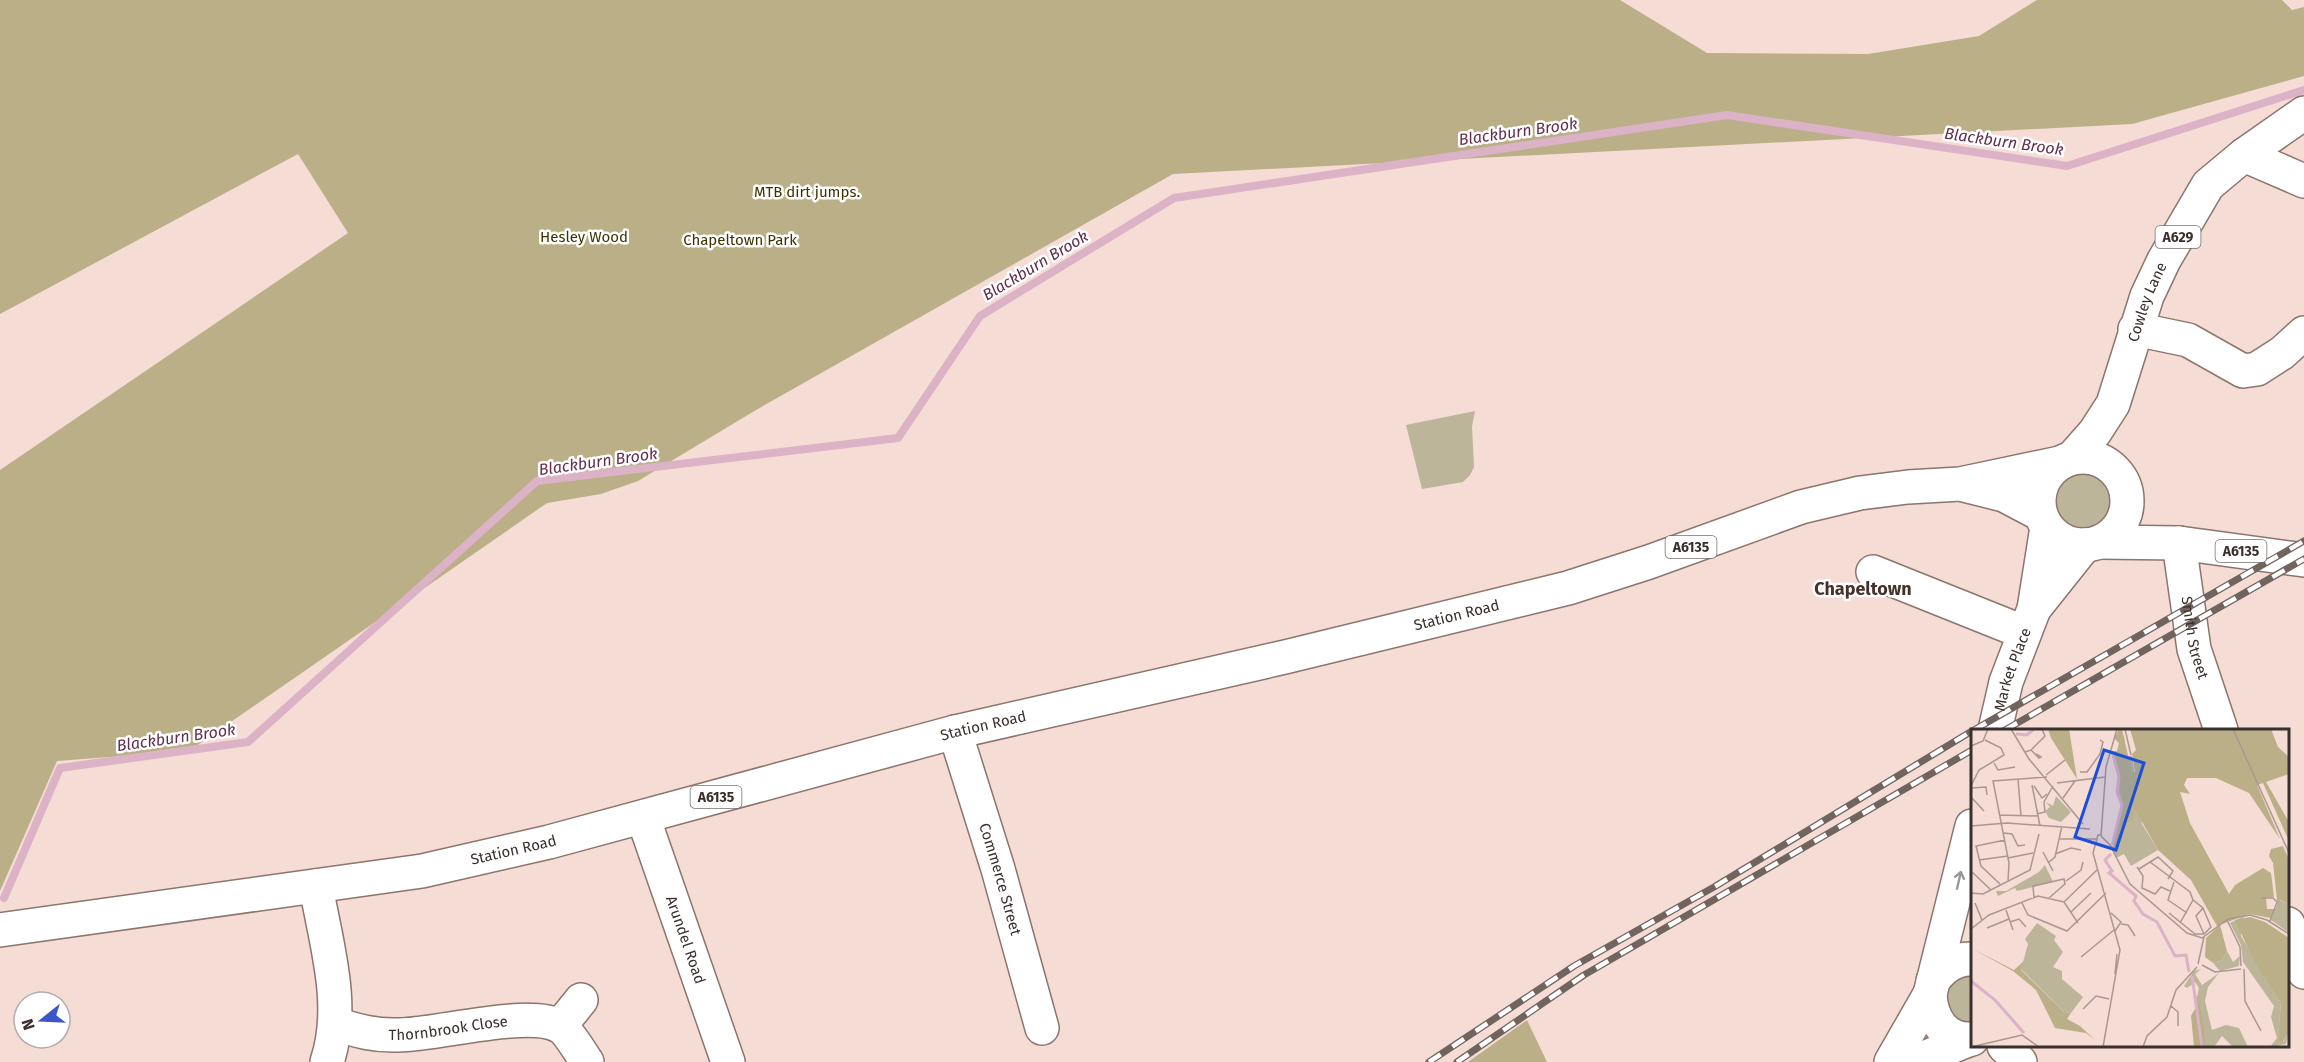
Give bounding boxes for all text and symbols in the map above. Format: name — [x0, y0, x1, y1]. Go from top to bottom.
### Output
water label: Blackburn Brook — [1457, 114, 1579, 149]
water label: Blackburn Brook — [1943, 124, 2065, 159]
park label: MTB dirt jumps. — [754, 183, 860, 201]
water label: Blackburn Brook — [979, 226, 1092, 304]
road number: A629 — [2156, 226, 2200, 248]
park label: Hesley Wood — [540, 228, 628, 246]
park label: Chapeltown Park — [683, 231, 797, 249]
street label: Cowley Lane — [2124, 259, 2171, 344]
water label: Blackburn Brook — [537, 444, 659, 479]
road number: A6135 — [1666, 536, 1716, 558]
road number: A6135 — [2216, 540, 2266, 562]
district label: Chapeltown — [1814, 578, 1912, 600]
street label: Smith Street — [2178, 595, 2213, 682]
street label: Station Road — [1412, 596, 1501, 634]
street label: Market Place — [1991, 625, 2035, 713]
street label: Station Road — [938, 707, 1028, 745]
water label: Blackburn Brook — [115, 720, 237, 755]
inset map — [1971, 729, 2289, 1047]
road number: A6135 — [690, 786, 742, 808]
street label: Commerce Street — [975, 821, 1025, 938]
street label: Station Road — [469, 831, 558, 869]
one-way arrow — [1954, 871, 1966, 890]
street label: Arundel Road — [662, 893, 709, 986]
north arrow — [12, 990, 72, 1050]
street label: Thornbrook Close — [389, 1012, 509, 1044]
text: N — [18, 1017, 39, 1032]

